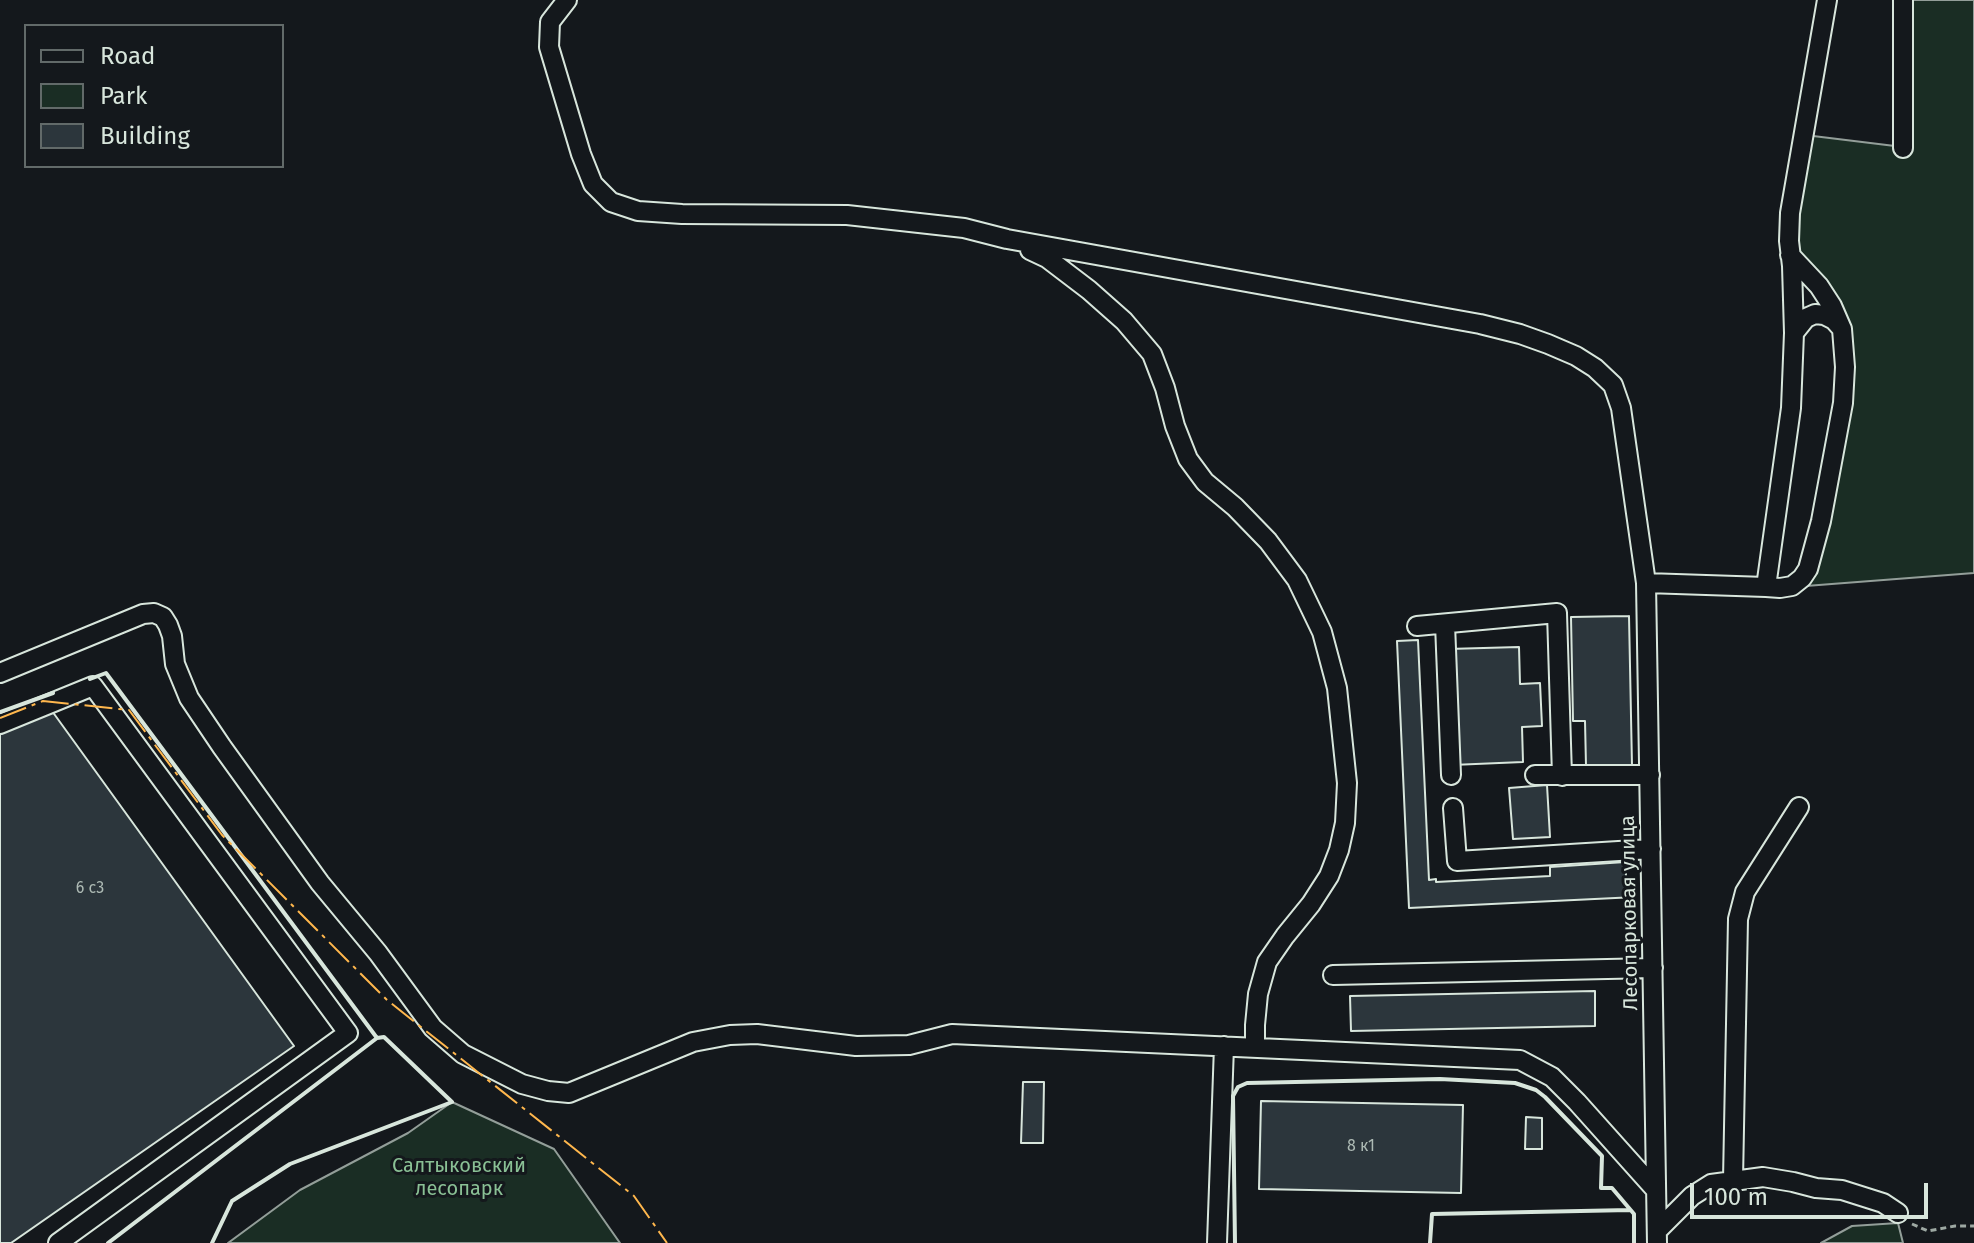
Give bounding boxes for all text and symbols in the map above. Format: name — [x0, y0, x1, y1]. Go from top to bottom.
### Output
legend — [24, 24, 284, 168]
text: Road — [100, 42, 155, 70]
text: Park — [100, 82, 147, 110]
text: Building — [100, 122, 190, 150]
street label: Лесопарковая улица — [1616, 815, 1644, 1011]
house number: 6 с3 — [76, 879, 104, 899]
house number: 8 к1 — [1347, 1137, 1375, 1157]
park label: Салтыковский лесопарк — [392, 1154, 526, 1201]
scale bar — [1694, 1167, 1932, 1217]
text: 100 m — [1704, 1183, 1768, 1211]

